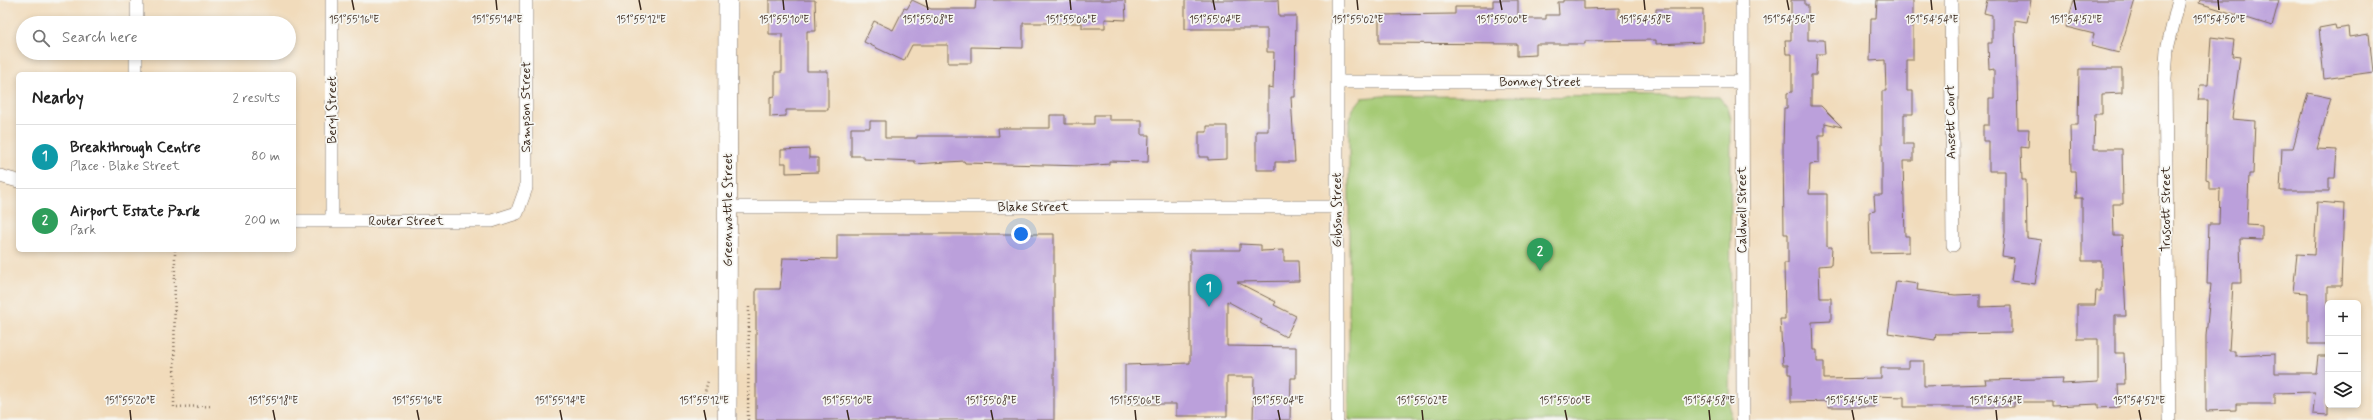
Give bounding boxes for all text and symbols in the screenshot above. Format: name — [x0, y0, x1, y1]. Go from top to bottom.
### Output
text: 151°55'16"E — [329, 13, 379, 27]
text: 151°55'14"E — [472, 13, 522, 27]
text: 151°55'12"E — [616, 13, 666, 27]
text: 151°55'10"E — [759, 13, 809, 27]
text: 151°55'08"E — [902, 13, 954, 27]
text: 151°55'06"E — [1045, 13, 1097, 27]
text: 151°55'04"E — [1189, 13, 1241, 27]
text: 151°55'02"E — [1333, 13, 1384, 27]
text: 151°55'00"E — [1476, 13, 1528, 27]
text: 151°54'58"E — [1619, 13, 1671, 27]
text: 151°54'56"E — [1763, 13, 1815, 27]
text: 151°54'54"E — [1906, 13, 1959, 27]
text: 151°54'52"E — [2050, 13, 2102, 27]
text: 151°54'50"E — [2193, 13, 2245, 27]
search box — [16, 16, 296, 60]
icon: search — [30, 27, 52, 49]
text: Search here — [62, 28, 138, 48]
street label: Sampson Street — [518, 61, 535, 153]
street label: Bonney Street — [1499, 74, 1581, 91]
street label: Beryl Street — [324, 76, 341, 144]
street label: Ansett Court — [1942, 84, 1960, 160]
text: Nearby — [32, 87, 84, 109]
text: 2 results — [233, 90, 280, 107]
text: Breakthrough Centre — [70, 138, 201, 158]
text: 1 — [42, 148, 48, 165]
text: 80 m — [251, 148, 280, 165]
street label: Greenwattle Street — [720, 153, 737, 267]
text: Place · Blake Street — [70, 158, 180, 175]
street label: Caldwell Street — [1734, 166, 1751, 254]
street label: Truscott Street — [2158, 166, 2175, 252]
street label: Gibson Street — [1329, 172, 1346, 247]
street label: Blake Street — [997, 199, 1069, 216]
text: Airport Estate Park — [70, 202, 200, 222]
text: 2 — [42, 212, 48, 229]
text: 200 m — [245, 212, 280, 229]
street label: Router Street — [368, 213, 444, 230]
text: Park — [70, 222, 96, 239]
your location — [1011, 224, 1031, 244]
pin: 2 — [1527, 238, 1553, 271]
pin: 1 — [1196, 274, 1222, 307]
map controls — [2325, 300, 2361, 408]
button: + — [2325, 300, 2361, 336]
button: − — [2325, 336, 2361, 372]
button: layers — [2325, 372, 2361, 408]
text: 151°55'20"E — [105, 394, 155, 408]
text: 151°55'18"E — [248, 394, 298, 408]
text: 151°55'16"E — [392, 394, 442, 408]
text: 151°55'14"E — [535, 394, 585, 408]
text: 151°55'12"E — [679, 394, 729, 408]
text: 151°55'10"E — [822, 394, 872, 408]
text: 151°55'08"E — [965, 394, 1017, 408]
text: 151°55'06"E — [1109, 394, 1161, 408]
text: 151°55'04"E — [1252, 394, 1304, 408]
text: 151°55'02"E — [1397, 394, 1448, 408]
text: 151°55'00"E — [1539, 394, 1591, 408]
text: 151°54'58"E — [1683, 394, 1735, 408]
text: 151°54'56"E — [1826, 394, 1878, 408]
text: 151°54'54"E — [1970, 394, 2023, 408]
text: 151°54'52"E — [2113, 394, 2165, 408]

